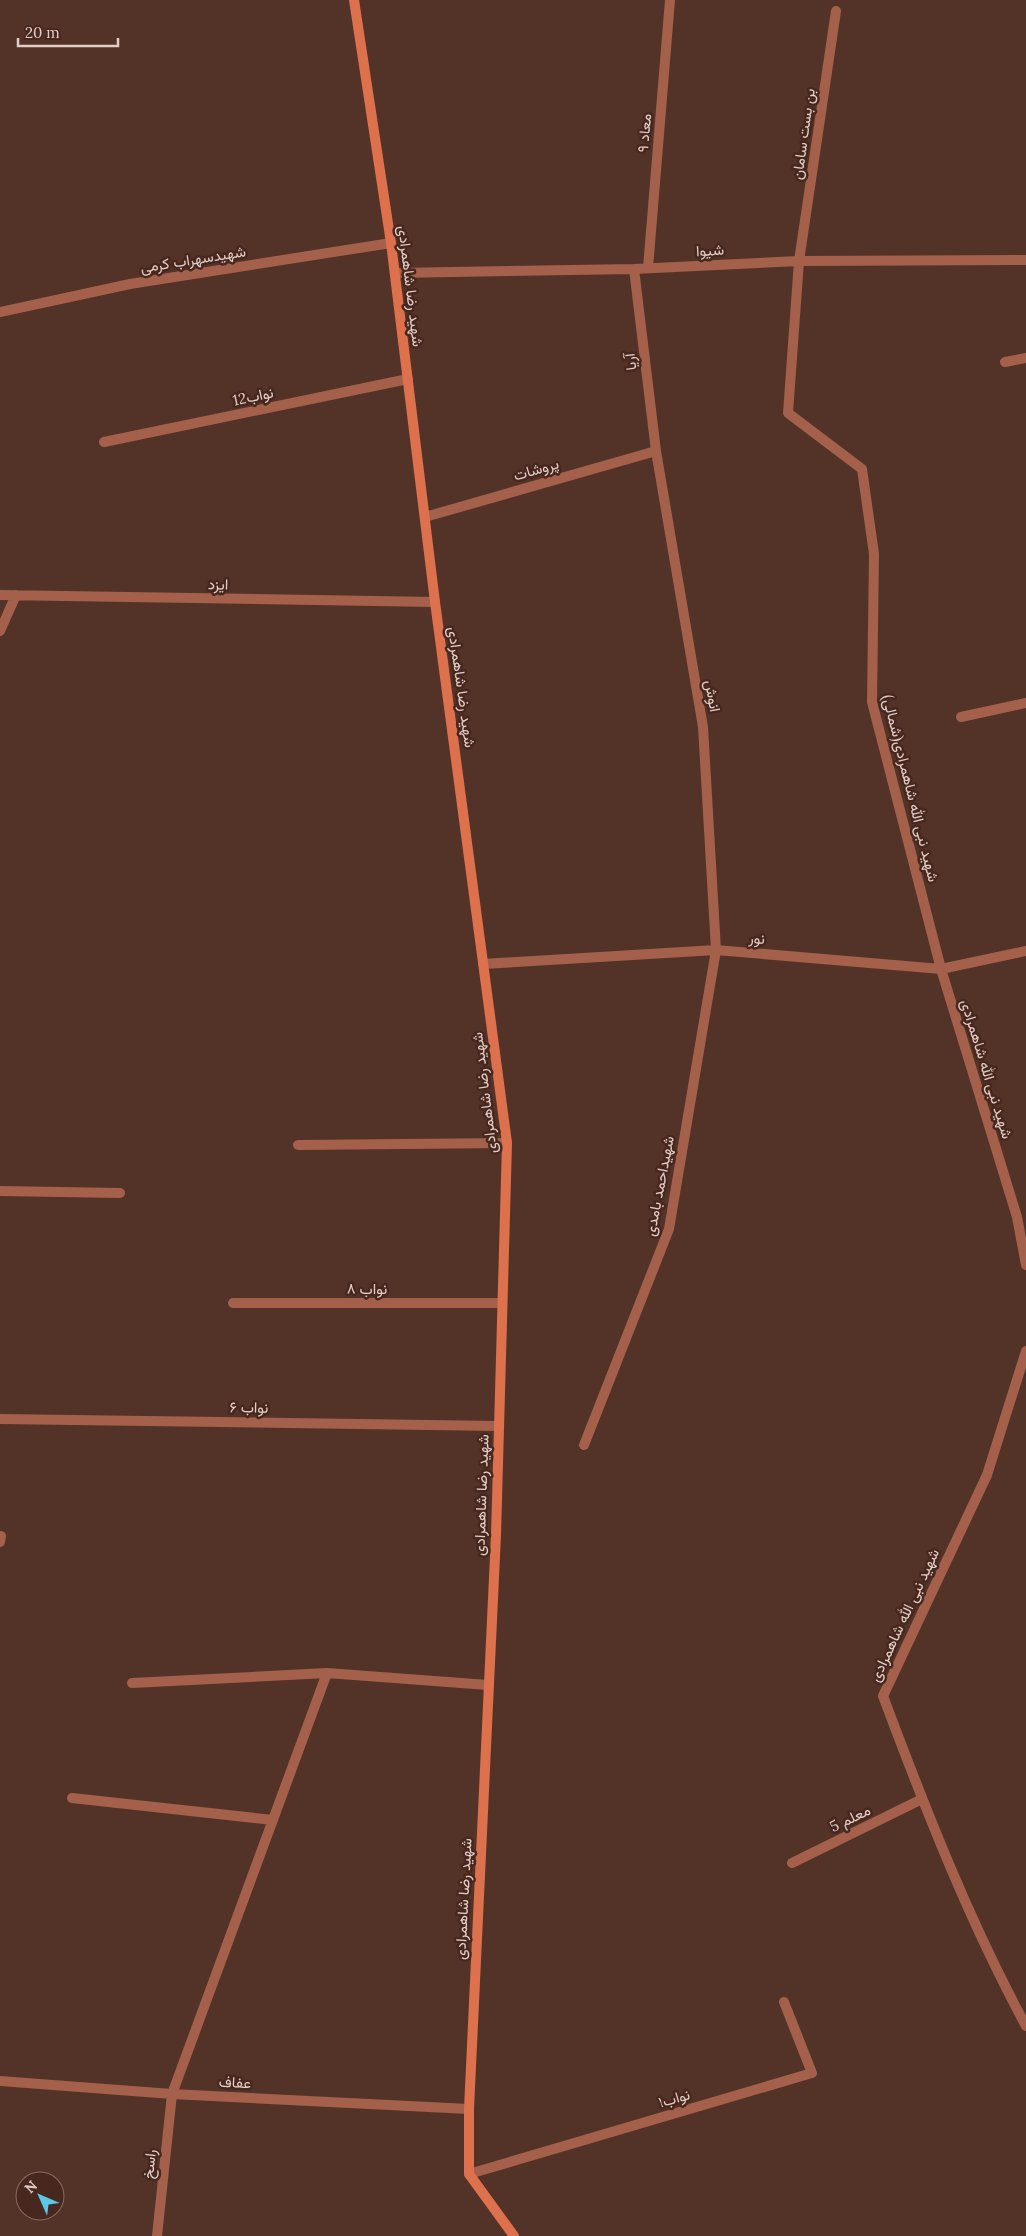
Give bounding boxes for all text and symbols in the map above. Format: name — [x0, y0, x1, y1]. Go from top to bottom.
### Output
scale bar — [18, 15, 118, 47]
text: 20 m — [25, 23, 60, 42]
street label: بن بست سامان — [787, 87, 820, 181]
street label: معاد ۹ — [633, 113, 655, 153]
street label: شهید رضا شاهمرادی — [393, 224, 428, 348]
street label: شیوا — [695, 240, 725, 260]
street label: شهیدسهراب کرمی — [139, 241, 247, 278]
street label: آریا — [619, 351, 640, 372]
street label: نواب12 — [231, 382, 275, 410]
street label: پروشات — [511, 453, 561, 485]
street label: ایزد — [208, 574, 228, 594]
street label: شهید رضا شاهمرادی — [443, 625, 480, 749]
street label: انوش — [700, 679, 725, 714]
street label: شهید نبی الله شاهمرادی(شمالی) — [878, 692, 944, 884]
street label: نور — [747, 928, 766, 948]
street label: شهید نبی الله شاهمرادی — [956, 997, 1017, 1141]
street label: شهید رضا شاهمرادی — [467, 1031, 502, 1155]
street label: شهیداحمد بامدی — [640, 1134, 679, 1238]
street label: نواب ۸ — [347, 1279, 387, 1298]
street label: نواب ۶ — [229, 1397, 269, 1417]
street label: شهید رضا شاهمرادی — [469, 1434, 494, 1556]
street label: شهید نبی الله شاهمرادی — [865, 1545, 944, 1685]
street label: معلم 5 — [827, 1800, 874, 1837]
street label: شهید رضا شاهمرادی — [450, 1838, 477, 1960]
street label: عفاف — [218, 2072, 252, 2092]
street label: نواب۱ — [656, 2084, 692, 2112]
street label: راسخ — [138, 2148, 162, 2180]
north arrow — [15, 2171, 65, 2221]
text: N — [21, 2176, 41, 2197]

